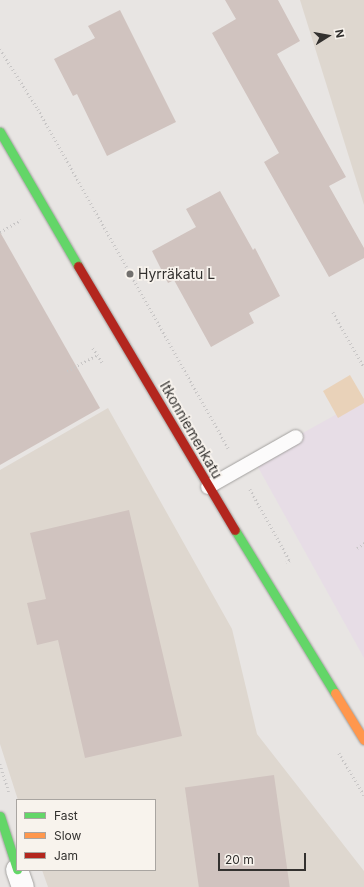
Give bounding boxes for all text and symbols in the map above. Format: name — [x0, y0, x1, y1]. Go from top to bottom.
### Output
north arrow — [308, 16, 348, 56]
text: N — [332, 28, 347, 39]
place label: Hyrräkatu L — [138, 266, 215, 282]
marker: Hyrräkatu L — [125, 269, 135, 279]
street label: Itkonniemenkatu — [156, 378, 226, 482]
legend — [16, 799, 156, 871]
text: Fast — [54, 808, 78, 823]
text: Slow — [54, 828, 81, 843]
scale bar — [220, 845, 308, 871]
text: Jam — [54, 848, 78, 863]
text: 20 m — [225, 852, 254, 867]

